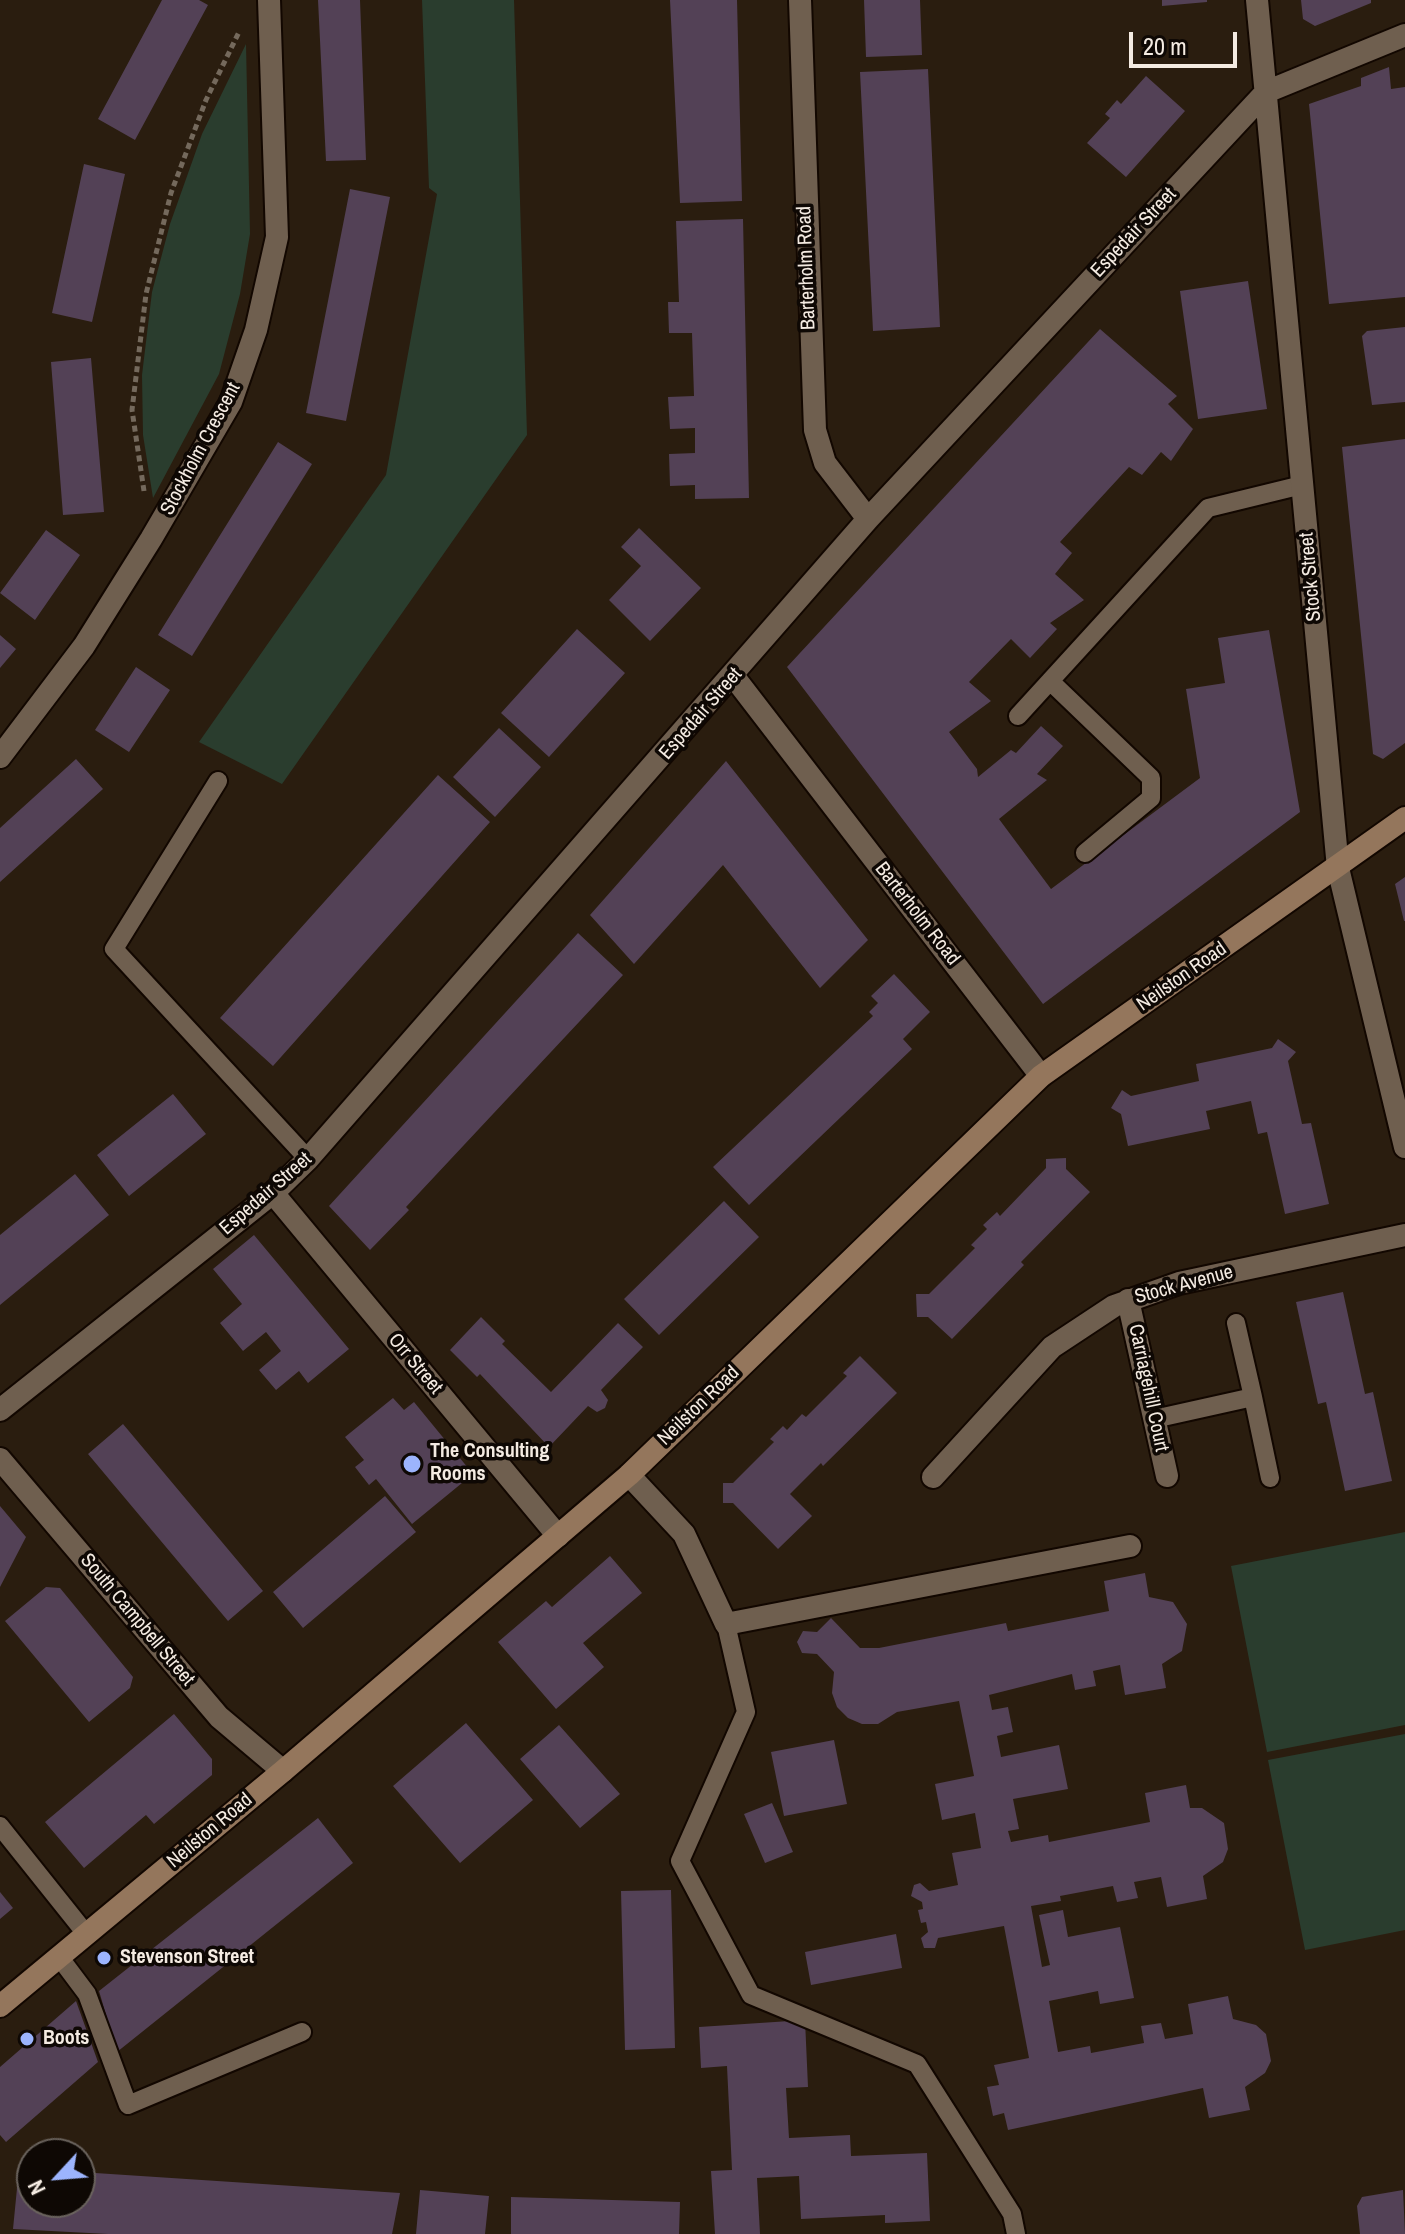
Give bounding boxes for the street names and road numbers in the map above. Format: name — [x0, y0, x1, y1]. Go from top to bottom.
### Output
street label: Espedair Street — [1086, 183, 1182, 283]
street label: Barterholm Road — [793, 206, 821, 330]
street label: Stockholm Crescent — [156, 379, 246, 519]
street label: Stock Street — [1295, 531, 1327, 623]
street label: Espedair Street — [655, 663, 747, 765]
street label: Barterholm Road — [869, 858, 965, 970]
street label: Neilston Road — [1133, 937, 1231, 1017]
street label: Espedair Street — [215, 1148, 317, 1240]
street label: Stock Avenue — [1132, 1260, 1236, 1310]
street label: Carriagehill Court — [1123, 1322, 1173, 1454]
street label: Orr Street — [383, 1329, 447, 1399]
street label: Neilston Road — [653, 1361, 745, 1451]
street label: South Campbell Street — [75, 1549, 199, 1691]
street label: Neilston Road — [162, 1788, 258, 1874]

